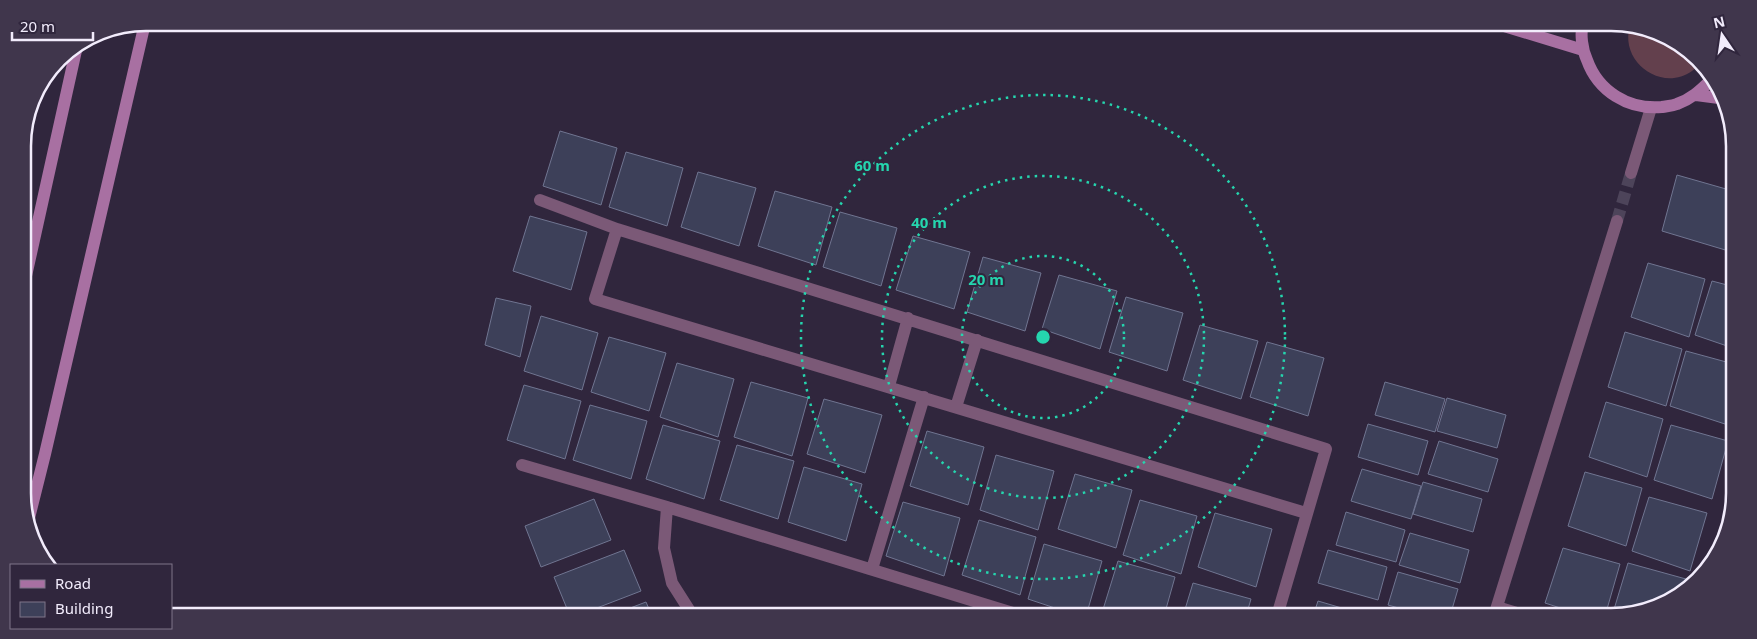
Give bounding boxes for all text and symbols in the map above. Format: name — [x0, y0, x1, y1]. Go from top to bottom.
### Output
scale bar — [12, 10, 94, 42]
north arrow — [1697, 10, 1747, 60]
text: N — [1711, 11, 1727, 32]
text: 20 m — [20, 16, 55, 36]
text: 60 m — [854, 155, 890, 175]
text: 40 m — [911, 212, 947, 232]
text: 20 m — [968, 269, 1004, 289]
centre of rings — [1034, 328, 1052, 346]
legend — [10, 564, 172, 629]
text: Road — [55, 573, 91, 593]
text: Building — [55, 598, 113, 618]

